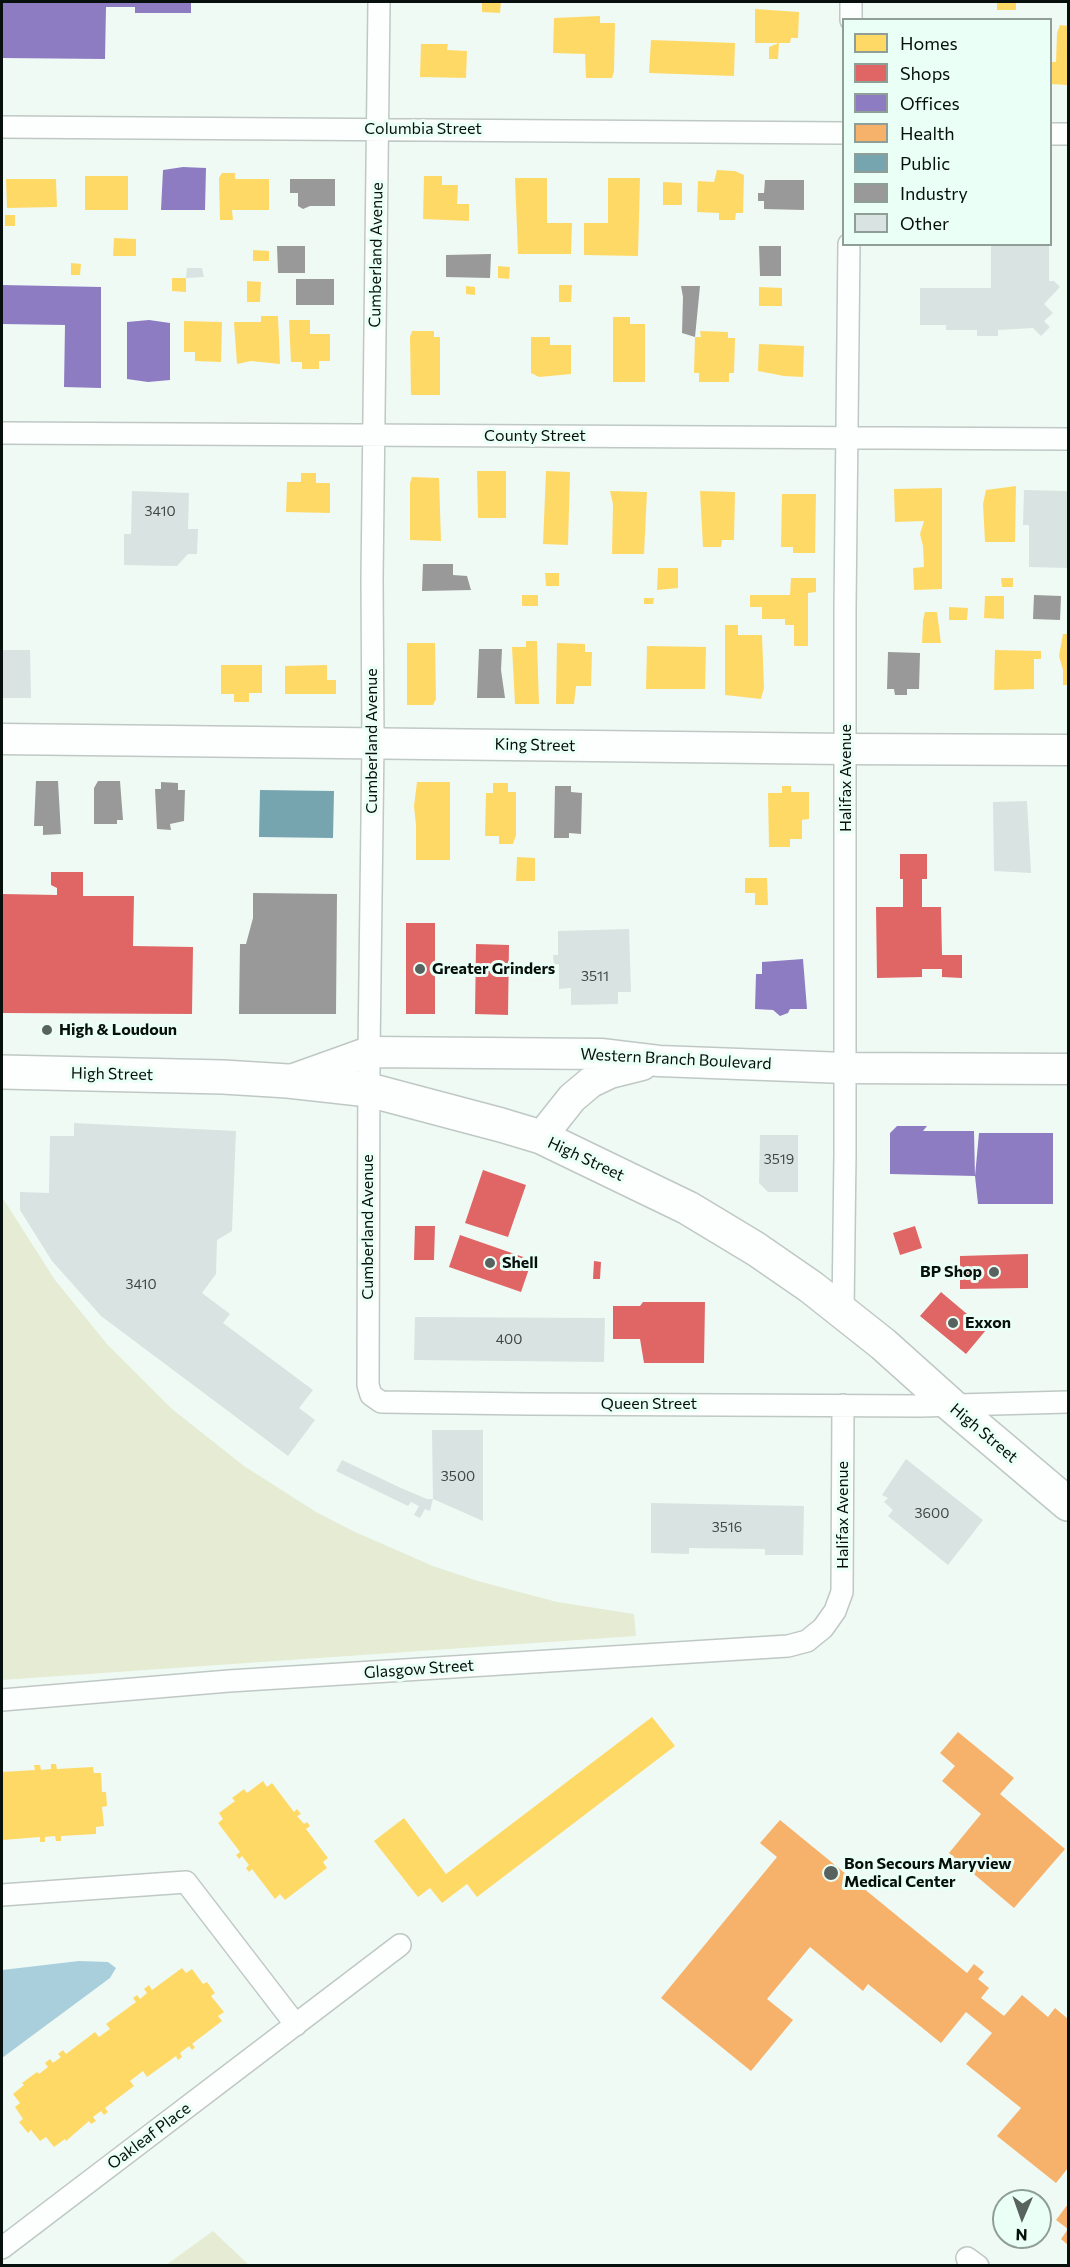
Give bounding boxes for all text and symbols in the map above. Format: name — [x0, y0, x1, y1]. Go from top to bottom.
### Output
legend — [842, 18, 1052, 246]
text: Homes — [900, 32, 958, 54]
text: Shops — [900, 62, 950, 84]
text: Offices — [900, 92, 960, 114]
street label: Columbia Street — [364, 119, 482, 139]
text: Health — [900, 122, 955, 144]
text: Public — [900, 152, 950, 174]
street label: Cumberland Avenue — [365, 182, 387, 328]
text: Industry — [900, 182, 968, 204]
text: Other — [900, 212, 949, 234]
street label: County Street — [484, 426, 586, 446]
house number: 3410 — [144, 503, 176, 519]
street label: Cumberland Avenue — [362, 668, 382, 814]
street label: Halifax Avenue — [836, 724, 856, 832]
street label: King Street — [494, 735, 576, 755]
place label: Greater Grinders — [432, 959, 555, 979]
marker: Greater Grinders — [413, 962, 427, 976]
house number: 3511 — [581, 968, 609, 984]
place label: High & Loudoun — [59, 1020, 177, 1040]
marker: High & Loudoun — [40, 1023, 54, 1037]
street label: Western Branch Boulevard — [580, 1044, 772, 1074]
street label: High Street — [71, 1064, 153, 1084]
street label: High Street — [545, 1133, 627, 1185]
house number: 3519 — [764, 1151, 794, 1167]
street label: Cumberland Avenue — [358, 1154, 378, 1300]
place label: Shell — [502, 1253, 538, 1273]
marker: Shell — [483, 1256, 497, 1270]
place label: BP Shop — [920, 1262, 982, 1282]
marker: BP Shop — [987, 1265, 1001, 1279]
house number: 3410 — [125, 1276, 157, 1292]
place label: Exxon — [965, 1313, 1011, 1333]
marker: Exxon — [946, 1316, 960, 1330]
house number: 400 — [496, 1331, 522, 1347]
street label: Queen Street — [601, 1394, 697, 1414]
street label: High Street — [946, 1399, 1022, 1467]
street label: Halifax Avenue — [833, 1461, 853, 1569]
house number: 3500 — [441, 1468, 475, 1484]
house number: 3600 — [915, 1505, 949, 1521]
house number: 3516 — [712, 1519, 742, 1535]
street label: Glasgow Street — [363, 1656, 475, 1682]
place label: Bon Secours Maryview Medical Center — [844, 1854, 1011, 1892]
marker: Bon Secours Maryview Medical Center — [822, 1864, 840, 1882]
street label: Oakleaf Place — [104, 2098, 194, 2174]
north arrow — [992, 2189, 1052, 2249]
text: N — [1015, 2226, 1028, 2245]

